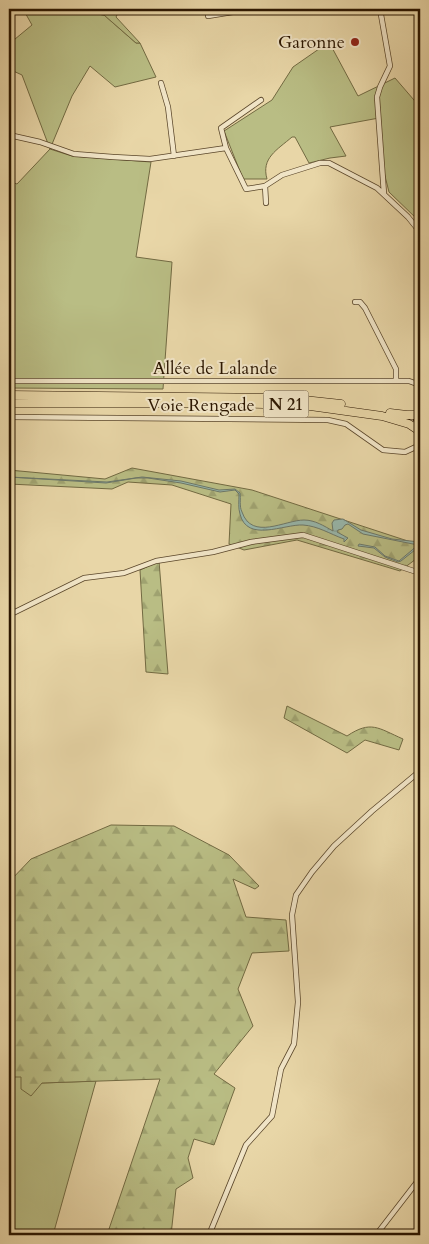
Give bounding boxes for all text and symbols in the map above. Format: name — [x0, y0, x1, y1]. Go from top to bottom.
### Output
place label: Garonne — [278, 30, 345, 55]
marker: Garonne — [349, 36, 361, 48]
street label: Allée de Lalande — [153, 356, 277, 381]
road number: N 21 — [264, 390, 308, 418]
street label: Voie Rengade — [147, 393, 255, 418]

